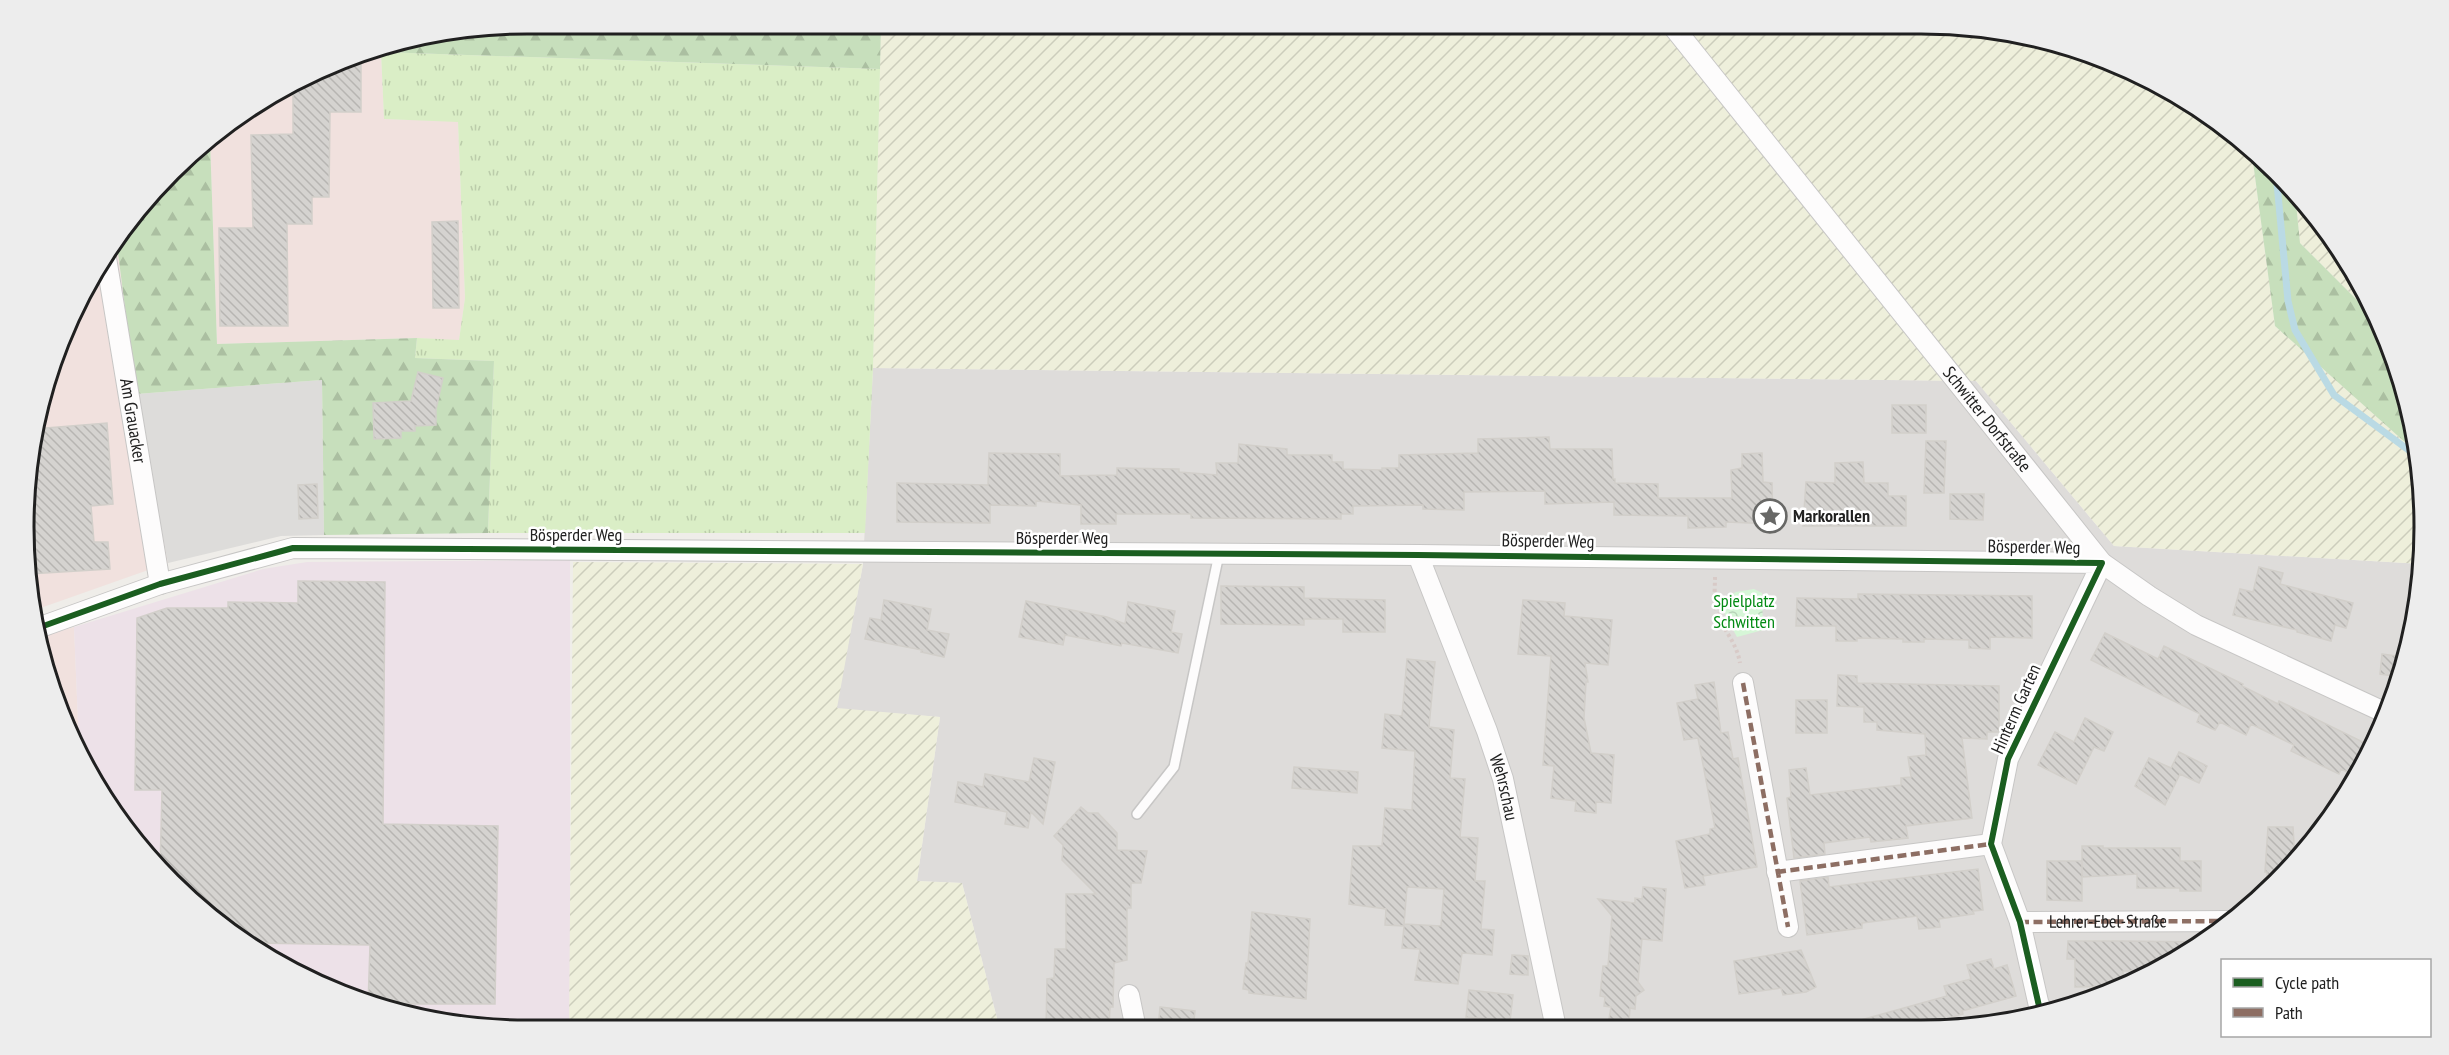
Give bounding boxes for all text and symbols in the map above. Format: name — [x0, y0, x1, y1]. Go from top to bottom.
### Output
street label: Schwitter Dorfstraße — [1938, 361, 2037, 476]
street label: Am Grauacker — [115, 377, 152, 465]
place icon: Markorallen — [1752, 498, 1788, 534]
place label: Markorallen — [1793, 504, 1870, 527]
street label: Bösperder Weg — [530, 523, 622, 546]
street label: Bösperder Weg — [1016, 526, 1108, 549]
street label: Bösperder Weg — [1501, 528, 1595, 553]
street label: Bösperder Weg — [1987, 534, 2081, 559]
park label: Spielplatz Schwitten — [1713, 589, 1775, 633]
street label: Hinterm Garten — [1986, 660, 2046, 757]
street label: Wehrschau — [1485, 751, 1523, 822]
street label: Lehrer-Ebel-Straße — [2049, 909, 2167, 933]
legend — [2221, 959, 2431, 1037]
text: Cycle path — [2275, 971, 2339, 994]
text: Path — [2275, 1001, 2303, 1024]

